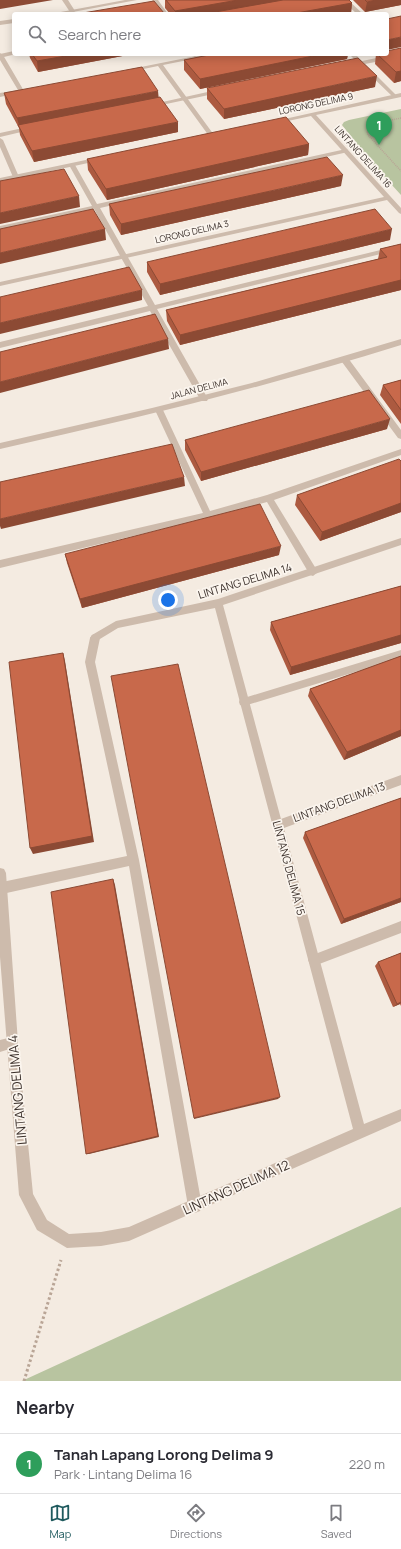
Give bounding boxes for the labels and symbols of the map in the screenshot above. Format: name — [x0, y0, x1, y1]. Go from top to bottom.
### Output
street label: LORONG DELIMA 9 — [277, 89, 354, 118]
pin: 1 — [366, 112, 392, 145]
street label: LINTANG DELIMA 16 — [332, 124, 394, 190]
street label: LORONG DELIMA 3 — [154, 217, 230, 246]
street label: JALAN DELIMA — [169, 375, 229, 402]
street label: LINTANG DELIMA 14 — [196, 559, 294, 602]
your location — [158, 590, 178, 610]
street label: LINTANG DELIMA 13 — [291, 778, 387, 825]
street label: LINTANG DELIMA 15 — [270, 819, 309, 917]
street label: LINTANG DELIMA 4 — [3, 1034, 31, 1146]
street label: LINTANG DELIMA 12 — [180, 1155, 292, 1219]

